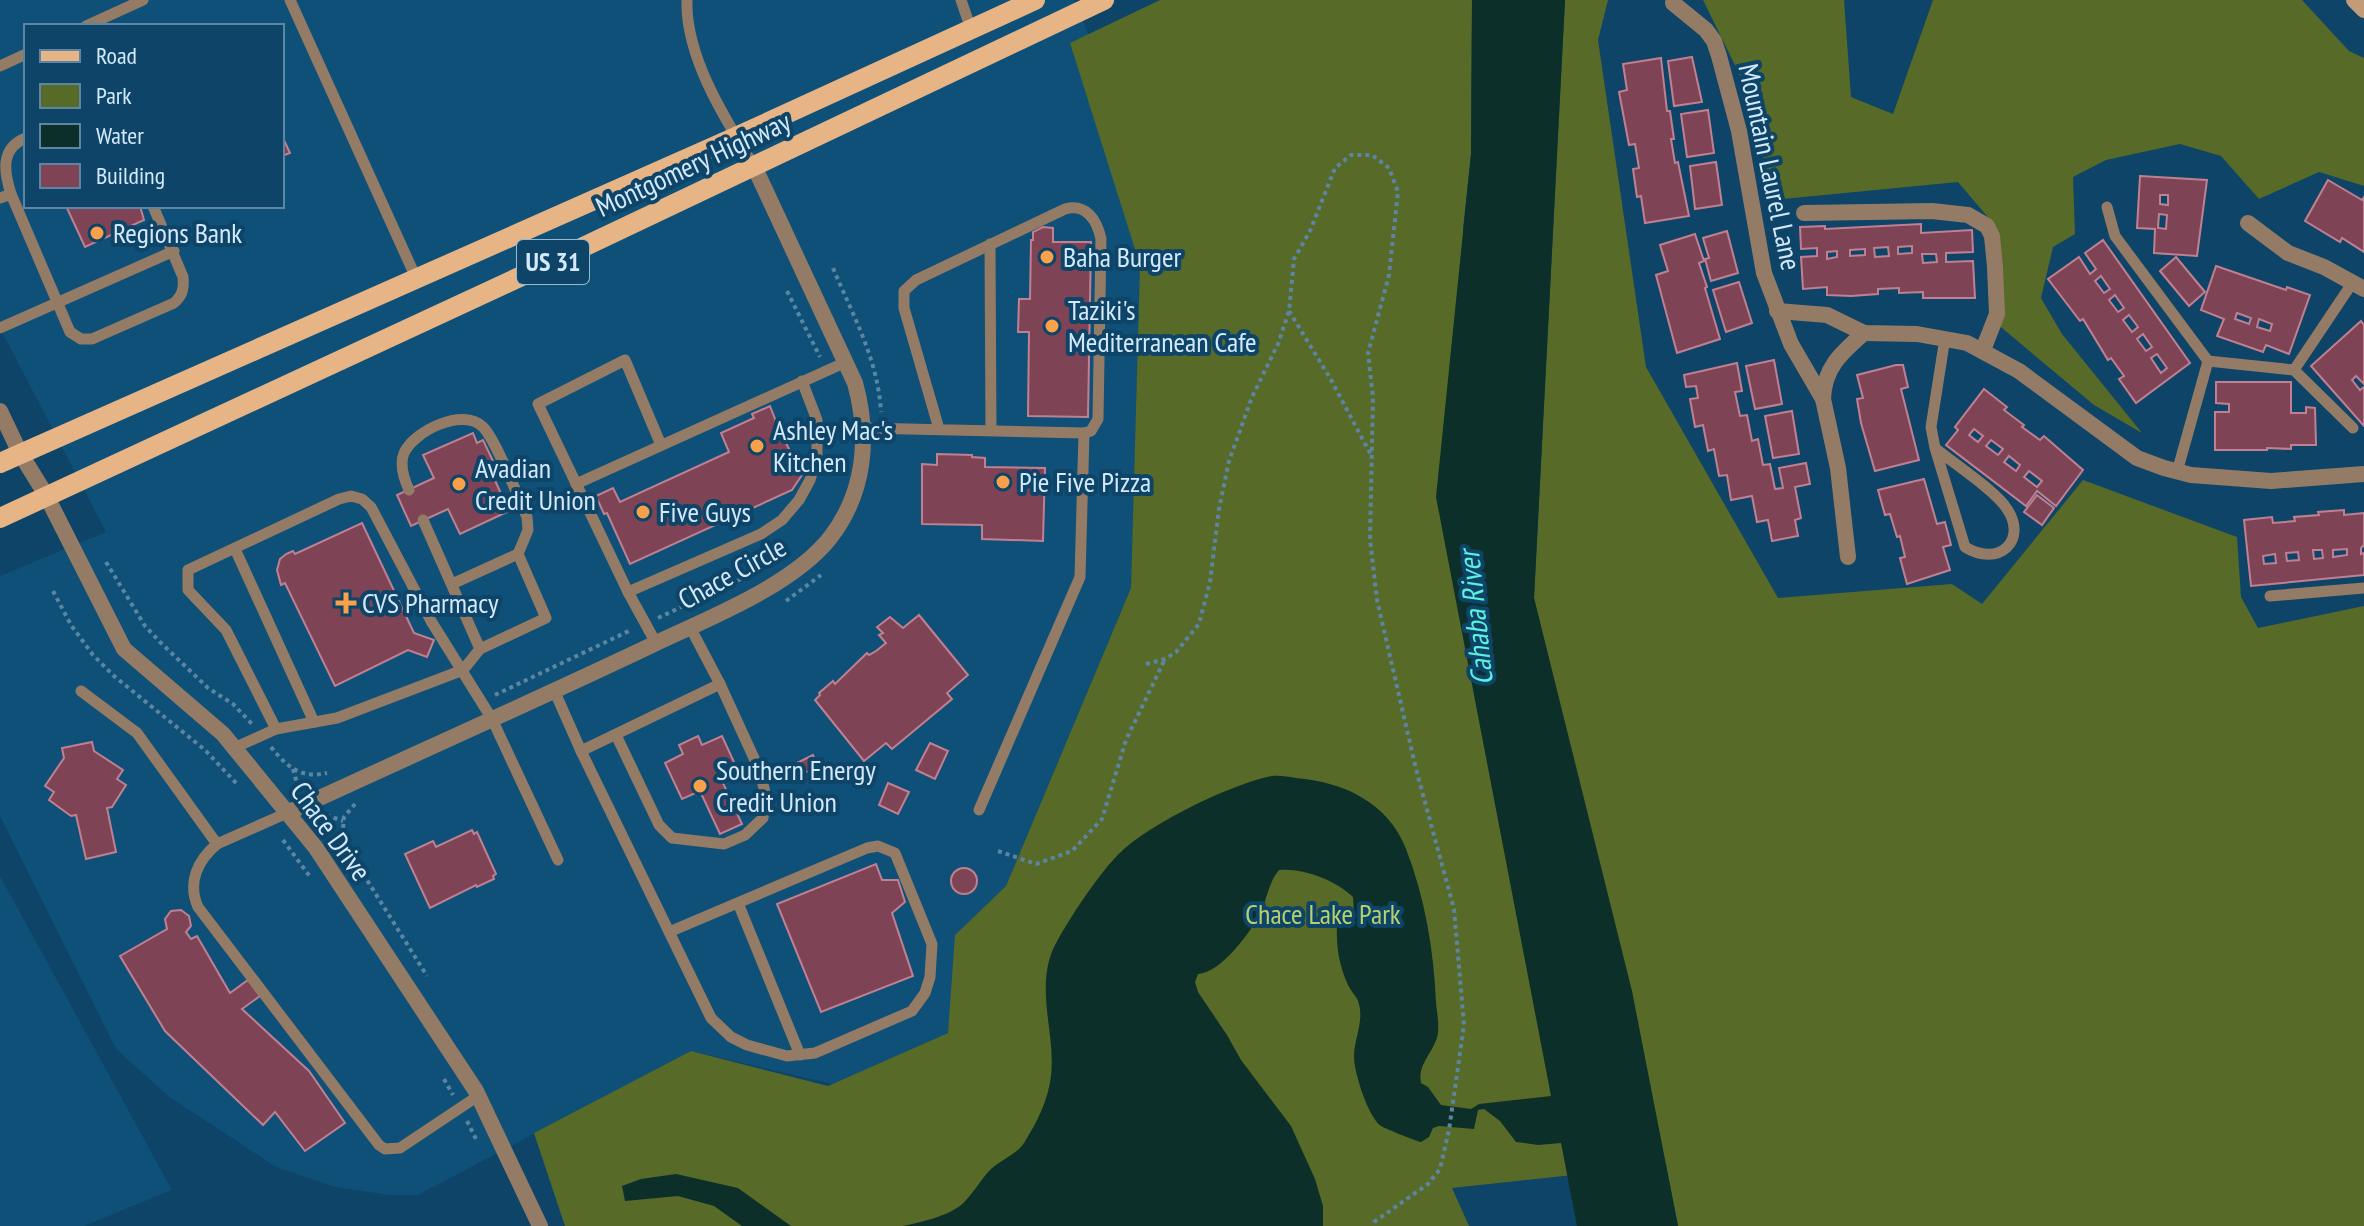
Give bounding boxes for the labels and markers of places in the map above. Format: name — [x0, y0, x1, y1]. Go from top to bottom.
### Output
place label: Regions Bank — [113, 214, 242, 251]
marker: Regions Bank — [88, 224, 106, 242]
place label: Baha Burger — [1063, 238, 1182, 275]
marker: Baha Burger — [1038, 248, 1056, 266]
place label: Taziki's Mediterranean Cafe — [1068, 291, 1257, 360]
marker: Taziki's Mediterranean Cafe — [1043, 317, 1061, 335]
place label: Ashley Mac's Kitchen — [773, 411, 893, 480]
marker: Ashley Mac's Kitchen — [748, 437, 766, 455]
place label: Avadian Credit Union — [475, 449, 596, 518]
place label: Pie Five Pizza — [1019, 463, 1151, 500]
marker: Pie Five Pizza — [994, 473, 1012, 491]
marker: Avadian Credit Union — [450, 475, 468, 493]
place label: Five Guys — [659, 493, 751, 530]
marker: Five Guys — [634, 503, 652, 521]
place label: CVS Pharmacy — [362, 584, 499, 621]
marker: CVS Pharmacy — [337, 594, 355, 612]
place label: Southern Energy Credit Union — [716, 751, 876, 820]
marker: Southern Energy Credit Union — [691, 777, 709, 795]

